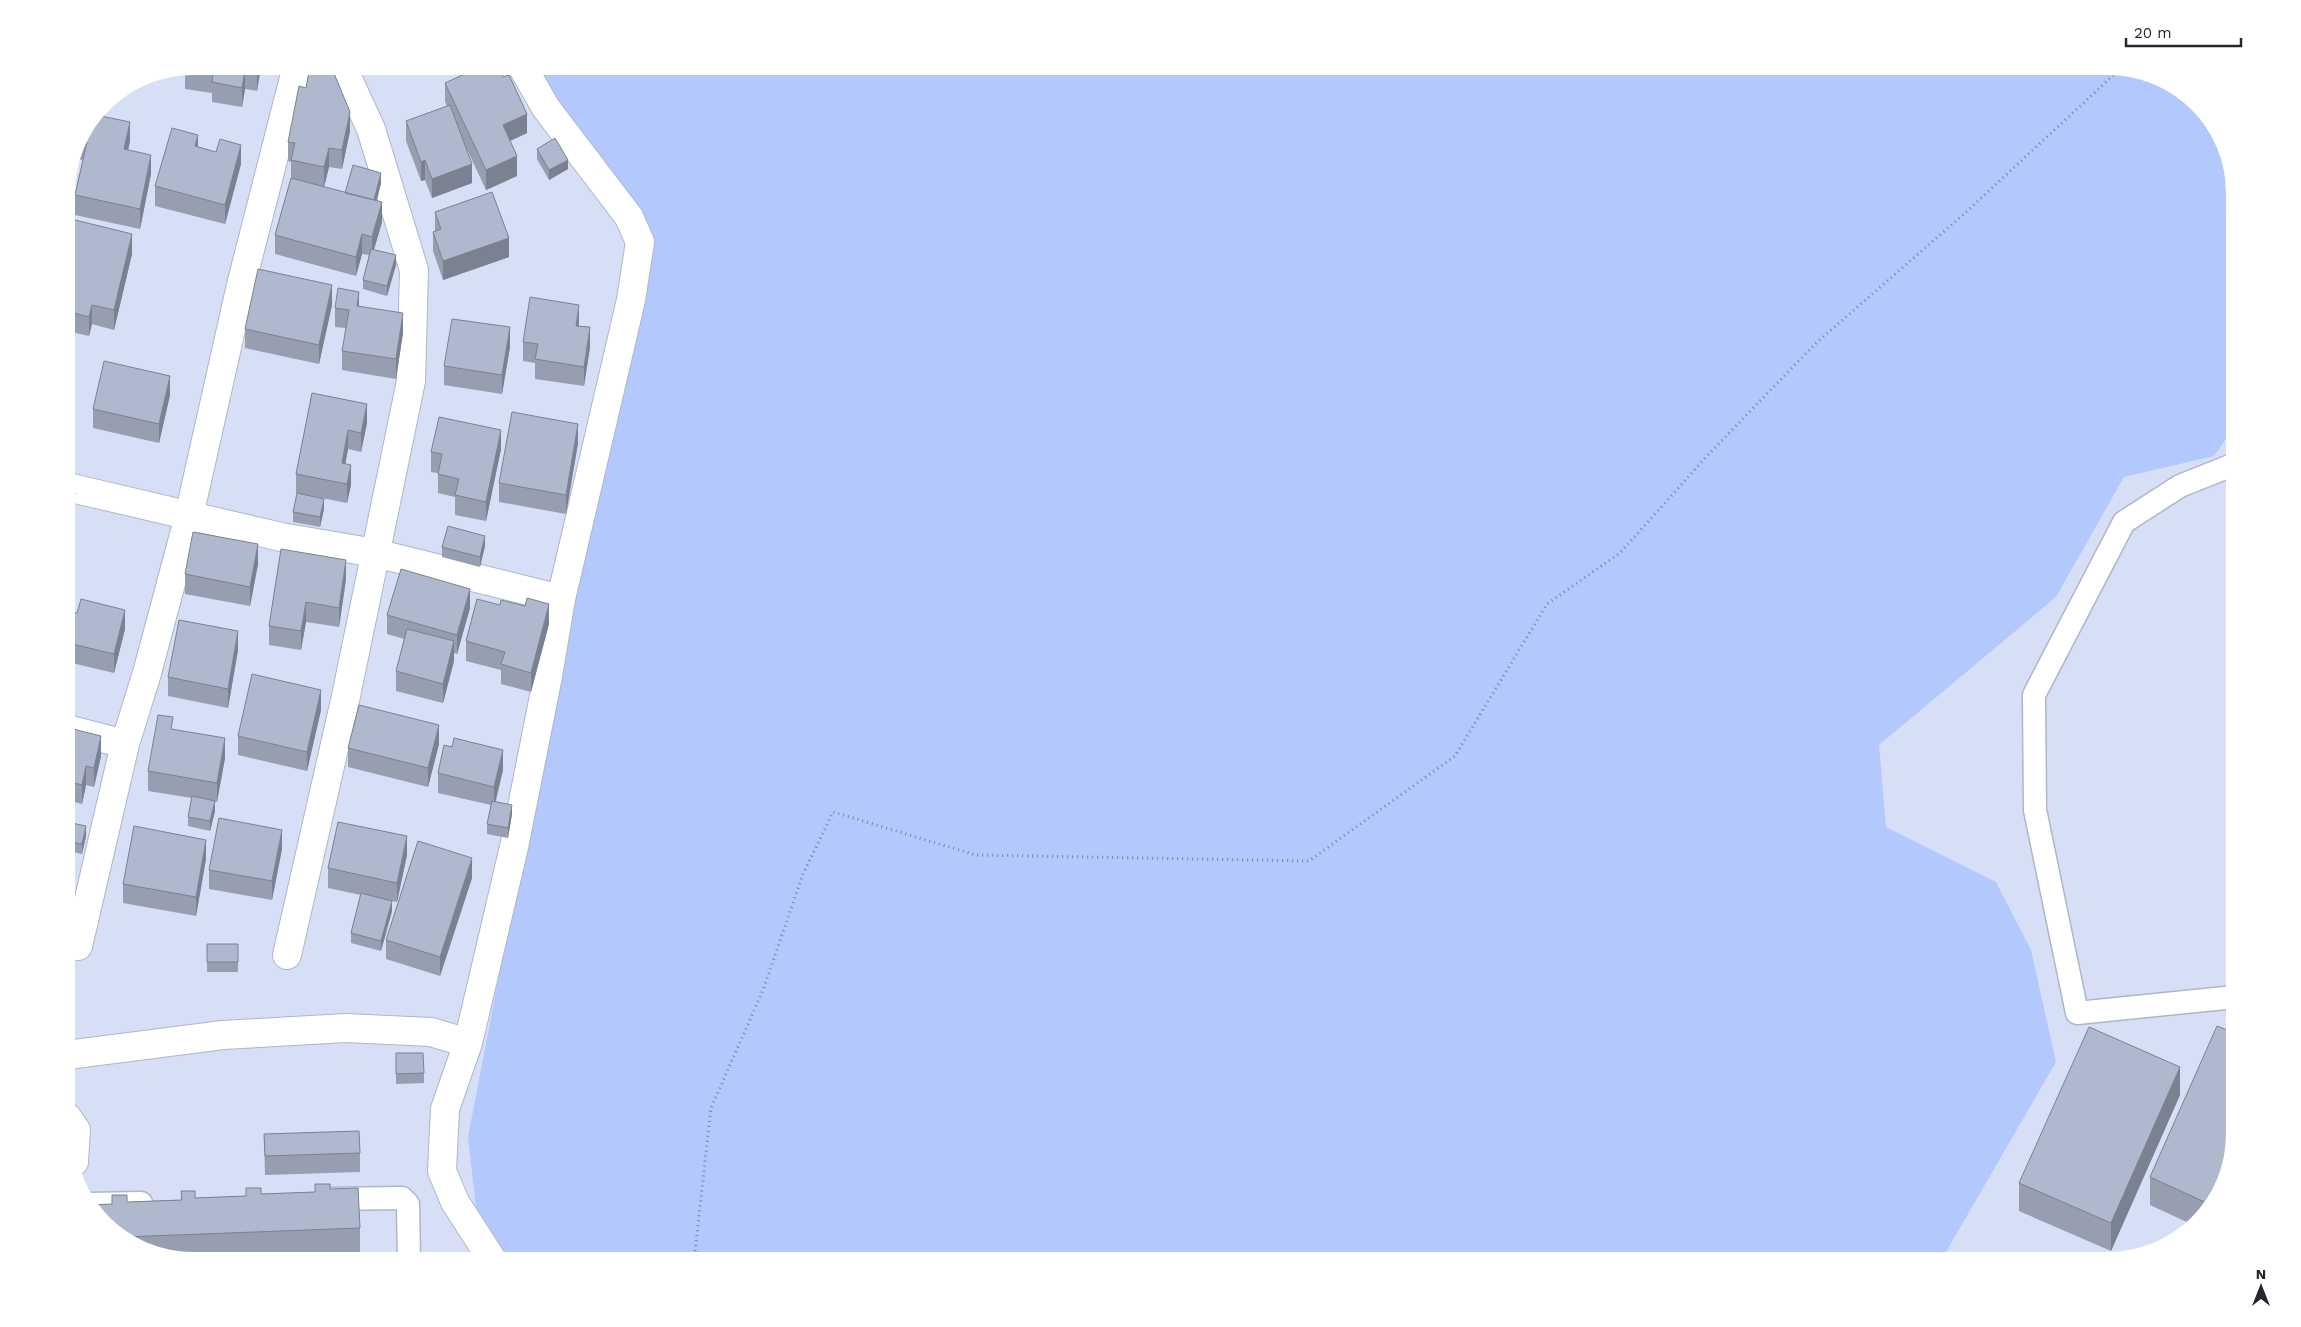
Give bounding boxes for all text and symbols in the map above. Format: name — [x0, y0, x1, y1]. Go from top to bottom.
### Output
scale bar — [2126, 15, 2241, 47]
text: 20 m — [2134, 24, 2172, 42]
north arrow — [2236, 1262, 2286, 1312]
text: N — [2256, 1266, 2266, 1282]

